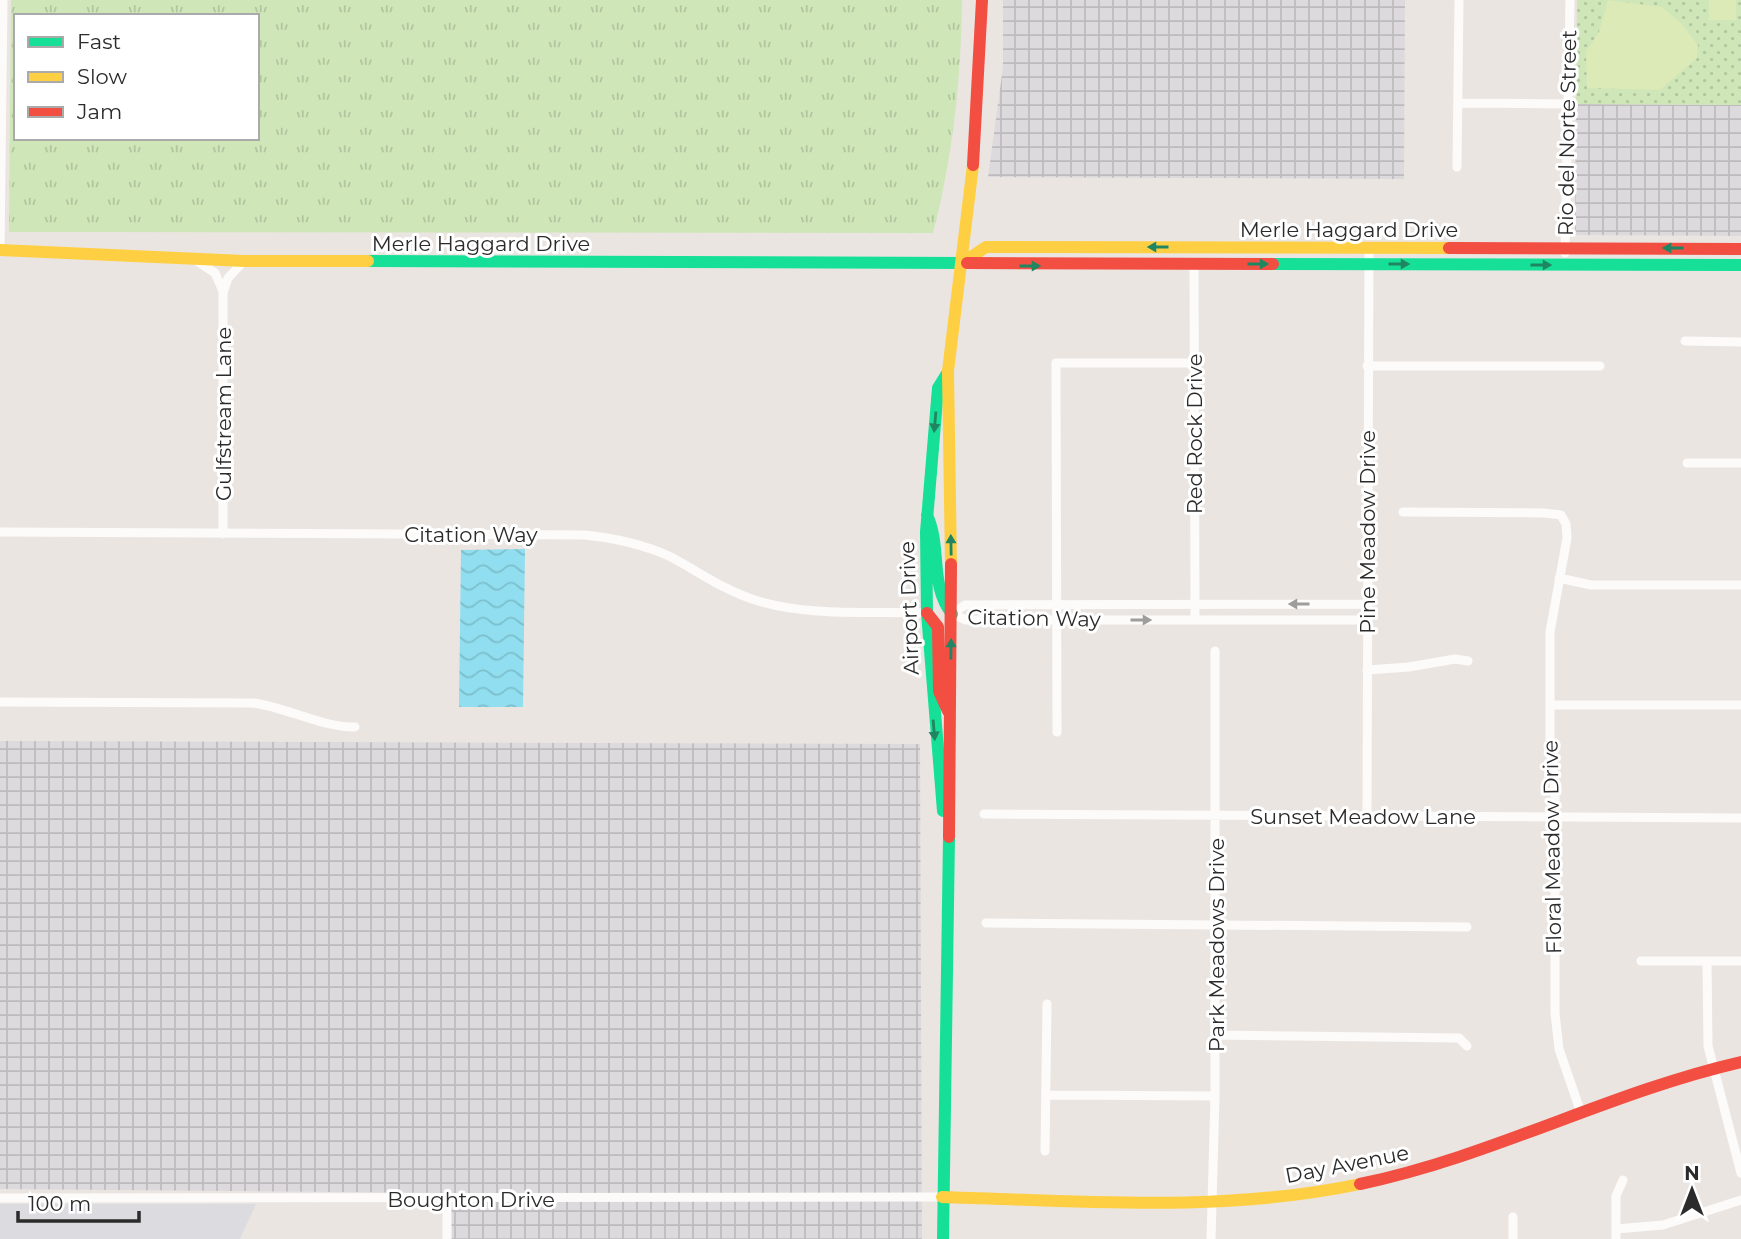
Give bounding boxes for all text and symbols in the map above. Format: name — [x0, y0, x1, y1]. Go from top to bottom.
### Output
legend — [14, 14, 259, 140]
text: Fast — [77, 29, 121, 54]
street label: Rio del Norte Street — [1553, 30, 1581, 236]
text: Slow — [77, 64, 127, 89]
text: Jam — [76, 99, 122, 124]
street label: Merle Haggard Drive — [1240, 217, 1458, 242]
street label: Merle Haggard Drive — [372, 231, 590, 256]
one-way arrow — [1147, 241, 1169, 253]
one-way arrow — [1662, 243, 1684, 254]
one-way arrow — [1247, 258, 1269, 270]
one-way arrow — [1388, 258, 1410, 270]
one-way arrow — [1530, 259, 1552, 271]
one-way arrow — [1020, 260, 1042, 272]
street label: Gulfstream Lane — [211, 327, 236, 501]
street label: Red Rock Drive — [1182, 354, 1207, 514]
one-way arrow — [929, 411, 940, 433]
street label: Pine Meadow Drive — [1355, 430, 1380, 634]
street label: Citation Way — [404, 522, 538, 547]
one-way arrow — [945, 534, 957, 556]
street label: Airport Drive — [894, 541, 924, 675]
one-way arrow — [1287, 598, 1309, 610]
street label: Citation Way — [967, 604, 1102, 632]
one-way arrow — [1130, 614, 1152, 626]
one-way arrow — [945, 637, 957, 659]
one-way arrow — [929, 719, 940, 741]
street label: Floral Meadow Drive — [1538, 740, 1566, 954]
street label: Sunset Meadow Lane — [1250, 804, 1476, 829]
street label: Park Meadows Drive — [1204, 838, 1229, 1052]
street label: Day Avenue — [1283, 1140, 1411, 1188]
north arrow — [1657, 1155, 1727, 1225]
text: N — [1684, 1162, 1700, 1185]
scale bar — [18, 1180, 138, 1224]
street label: Boughton Drive — [387, 1187, 555, 1212]
text: 100 m — [28, 1191, 91, 1216]

